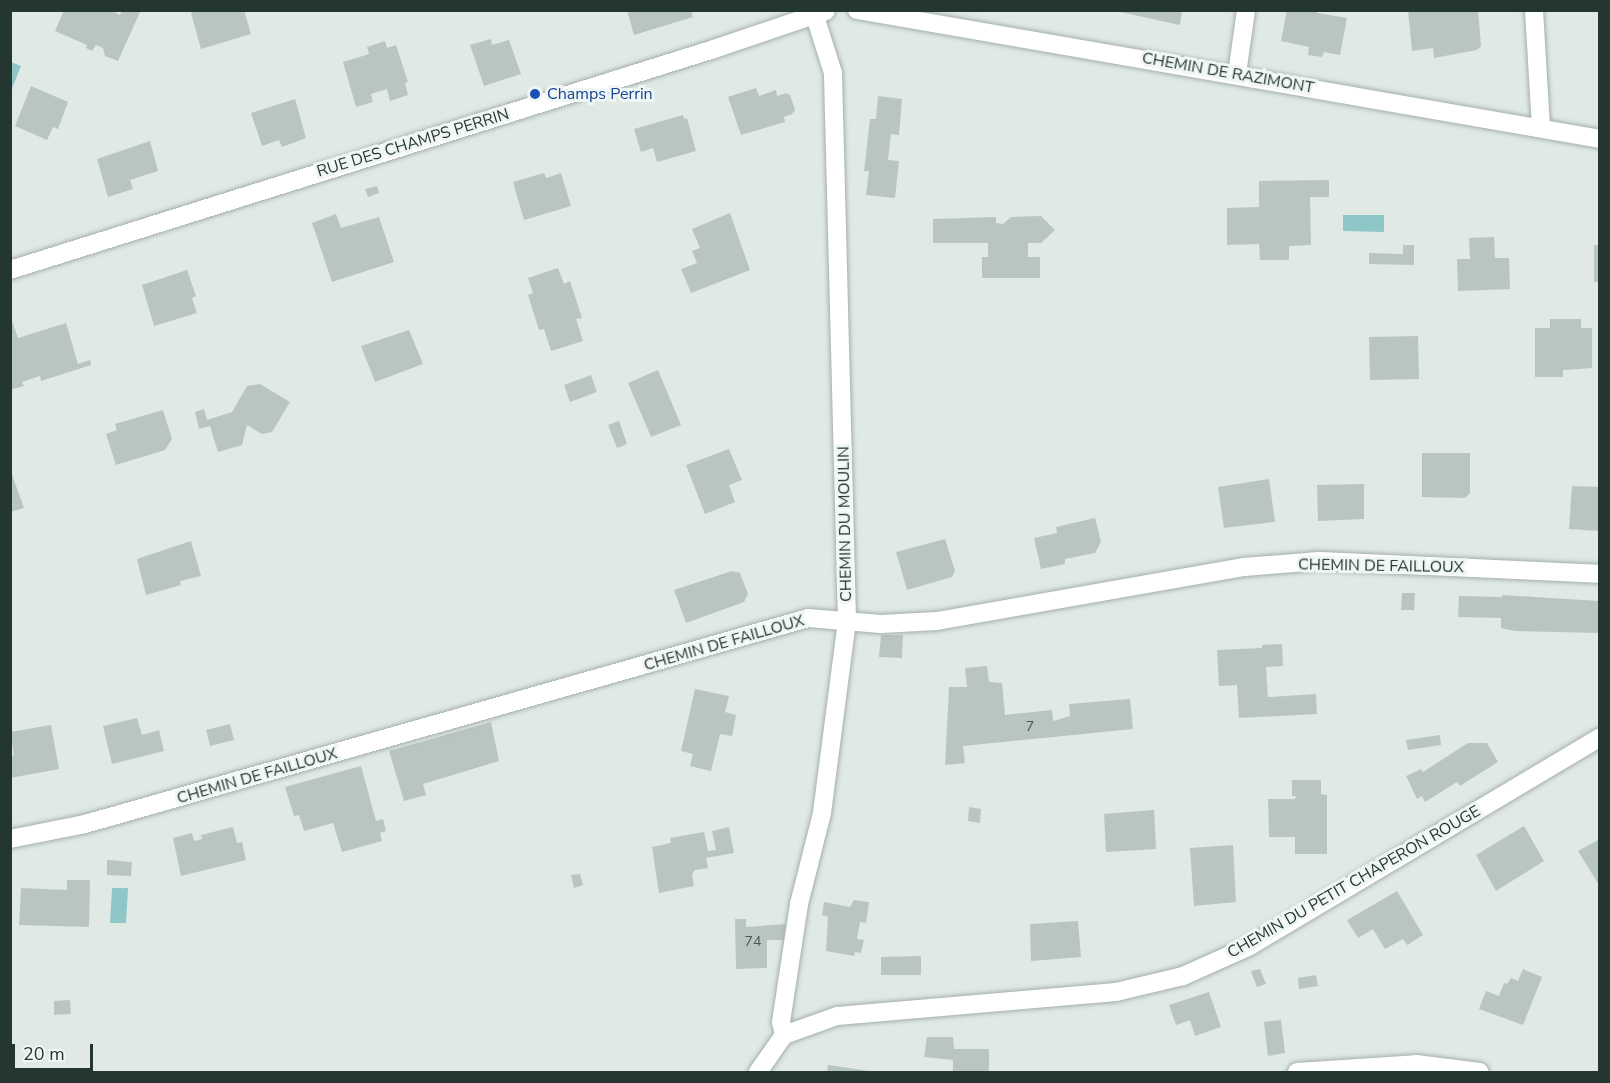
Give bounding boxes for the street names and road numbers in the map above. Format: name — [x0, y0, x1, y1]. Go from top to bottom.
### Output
street label: CHEMIN DE RAZIMONT — [1141, 48, 1315, 98]
street label: RUE DES CHAMPS PERRIN — [315, 105, 511, 181]
street label: CHEMIN DU MOULIN — [834, 446, 856, 602]
street label: CHEMIN DE FAILLOUX — [1298, 555, 1464, 577]
street label: CHEMIN DE FAILLOUX — [642, 611, 806, 675]
street label: CHEMIN DE FAILLOUX — [175, 744, 339, 808]
street label: CHEMIN DU PETIT CHAPERON ROUGE — [1224, 801, 1484, 963]

